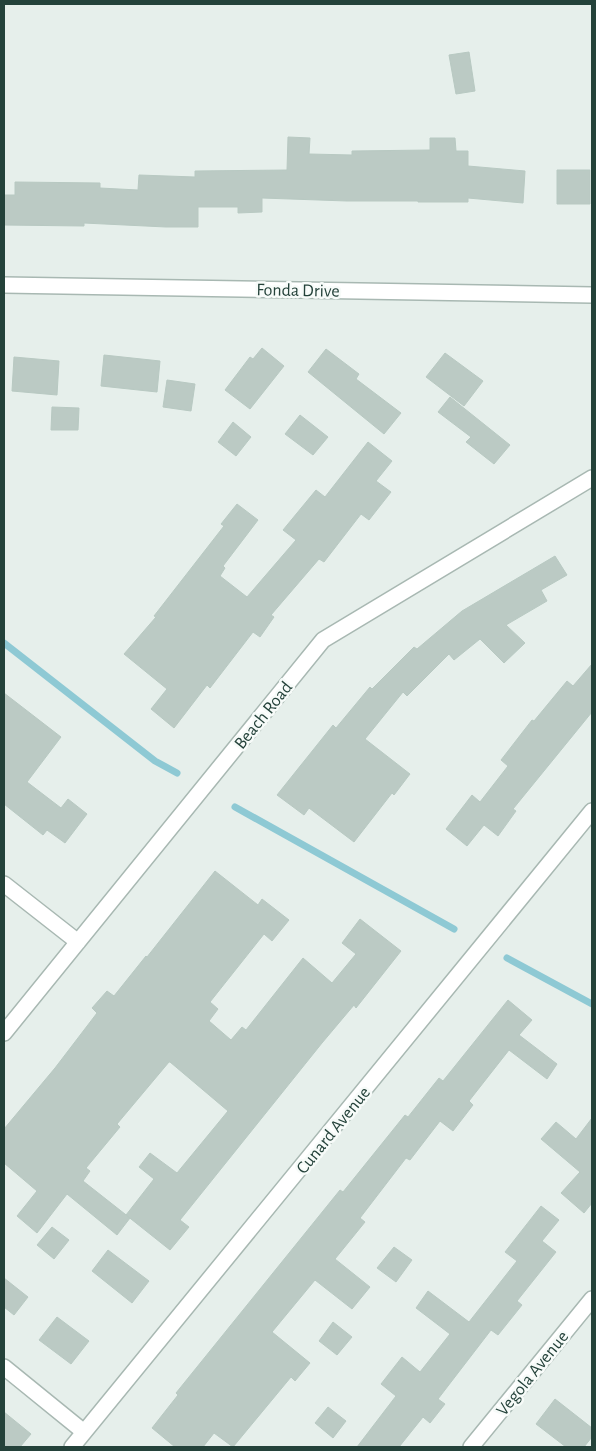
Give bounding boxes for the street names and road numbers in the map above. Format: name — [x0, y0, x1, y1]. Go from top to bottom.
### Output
street label: Fonda Drive — [256, 281, 340, 301]
street label: Beach Road — [231, 678, 296, 753]
street label: Cunard Avenue — [293, 1084, 374, 1178]
street label: Vegola Avenue — [493, 1328, 572, 1419]

